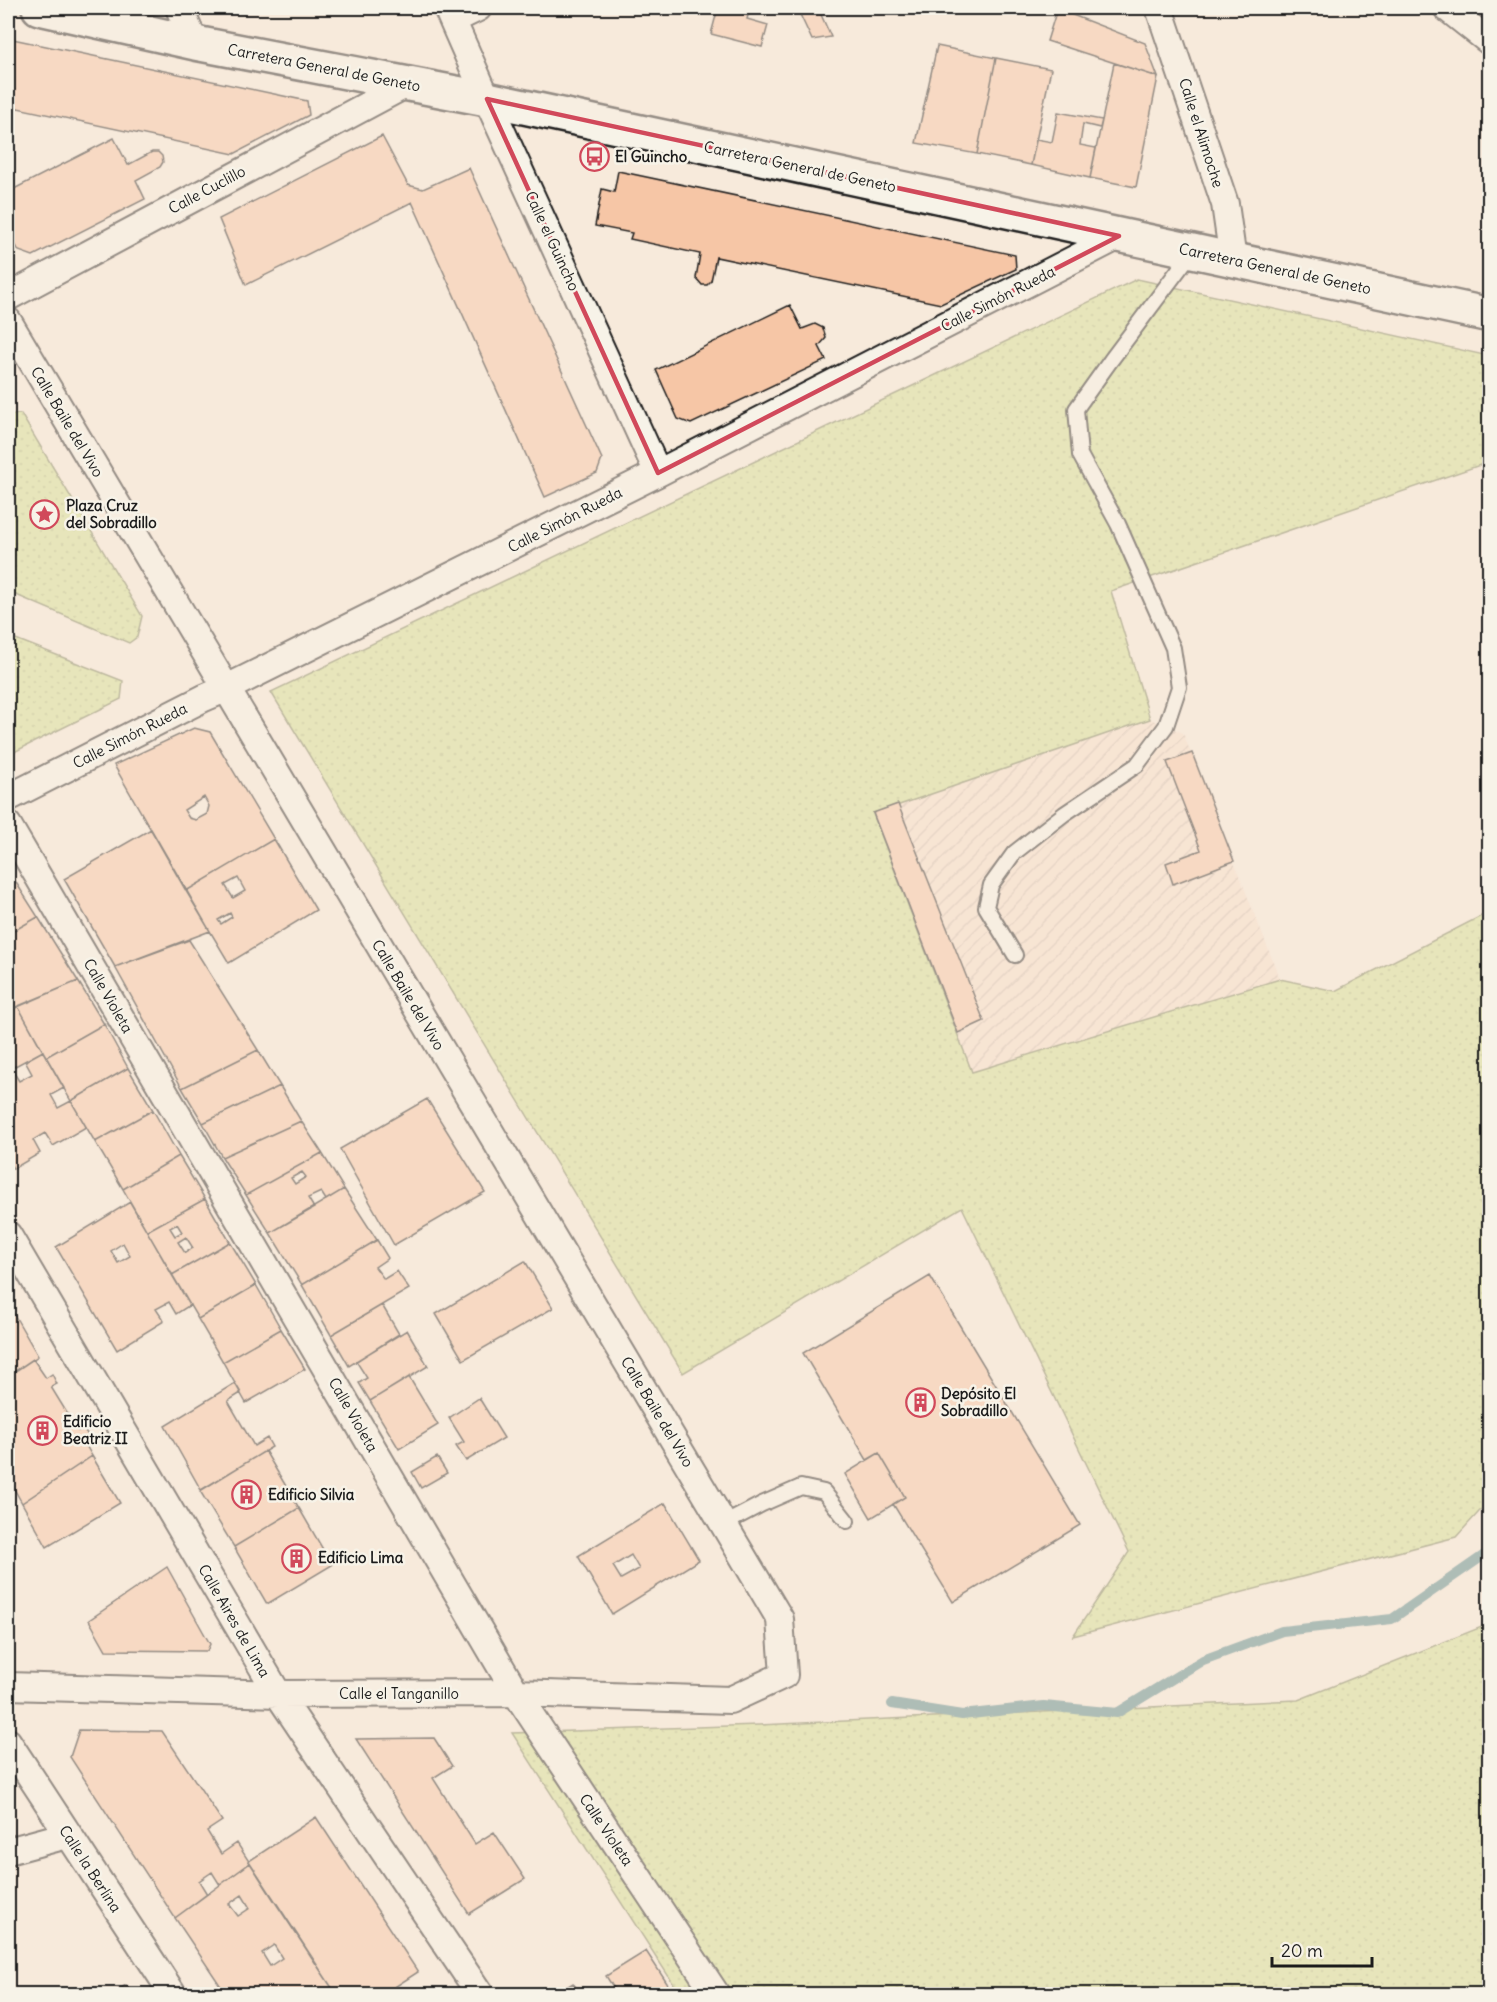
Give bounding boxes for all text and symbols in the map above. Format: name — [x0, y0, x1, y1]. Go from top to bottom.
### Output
street label: Carretera General de Geneto — [226, 39, 422, 96]
street label: Calle el Alimoche — [1175, 76, 1228, 190]
street label: Carretera General de Geneto — [702, 137, 898, 196]
bus stop icon: El Guincho — [578, 141, 610, 173]
place label: El Guincho — [615, 147, 688, 166]
street label: Calle Cuclillo — [165, 161, 249, 218]
street label: Calle el Guincho — [521, 188, 584, 294]
street label: Carretera General de Geneto — [1177, 239, 1373, 298]
street label: Calle Simón Rueda — [937, 261, 1059, 336]
street label: Calle Baile del Vivo — [27, 363, 108, 480]
street label: Calle Simón Rueda — [504, 482, 626, 557]
place label: Plaza Cruz del Sobradillo — [66, 496, 157, 532]
place icon: Plaza Cruz del Sobradillo — [29, 499, 61, 531]
street label: Calle Simón Rueda — [69, 698, 191, 773]
street label: Calle Baile del Vivo — [368, 936, 449, 1053]
street label: Calle Violeta — [79, 955, 138, 1037]
street label: Calle Baile del Vivo — [617, 1353, 698, 1470]
street label: Calle Violeta — [324, 1374, 383, 1456]
place label: Depósito El Sobradillo — [941, 1384, 1016, 1420]
building icon: Depósito El Sobradillo — [904, 1387, 936, 1419]
place label: Edificio Beatriz II — [63, 1412, 128, 1448]
building icon: Edificio Beatriz II — [26, 1415, 58, 1447]
building icon: Edificio Silvia — [231, 1479, 263, 1511]
place label: Edificio Silvia — [268, 1485, 355, 1504]
building icon: Edificio Lima — [281, 1542, 313, 1574]
place label: Edificio Lima — [318, 1548, 404, 1567]
street label: Calle Aires de Lima — [194, 1561, 275, 1681]
street label: Calle el Tanganillo — [339, 1684, 459, 1703]
street label: Calle Violeta — [575, 1790, 638, 1870]
street label: Calle la Berlina — [55, 1822, 126, 1916]
scale bar — [1272, 1930, 1372, 1968]
text: 20 m — [1281, 1939, 1323, 1962]

